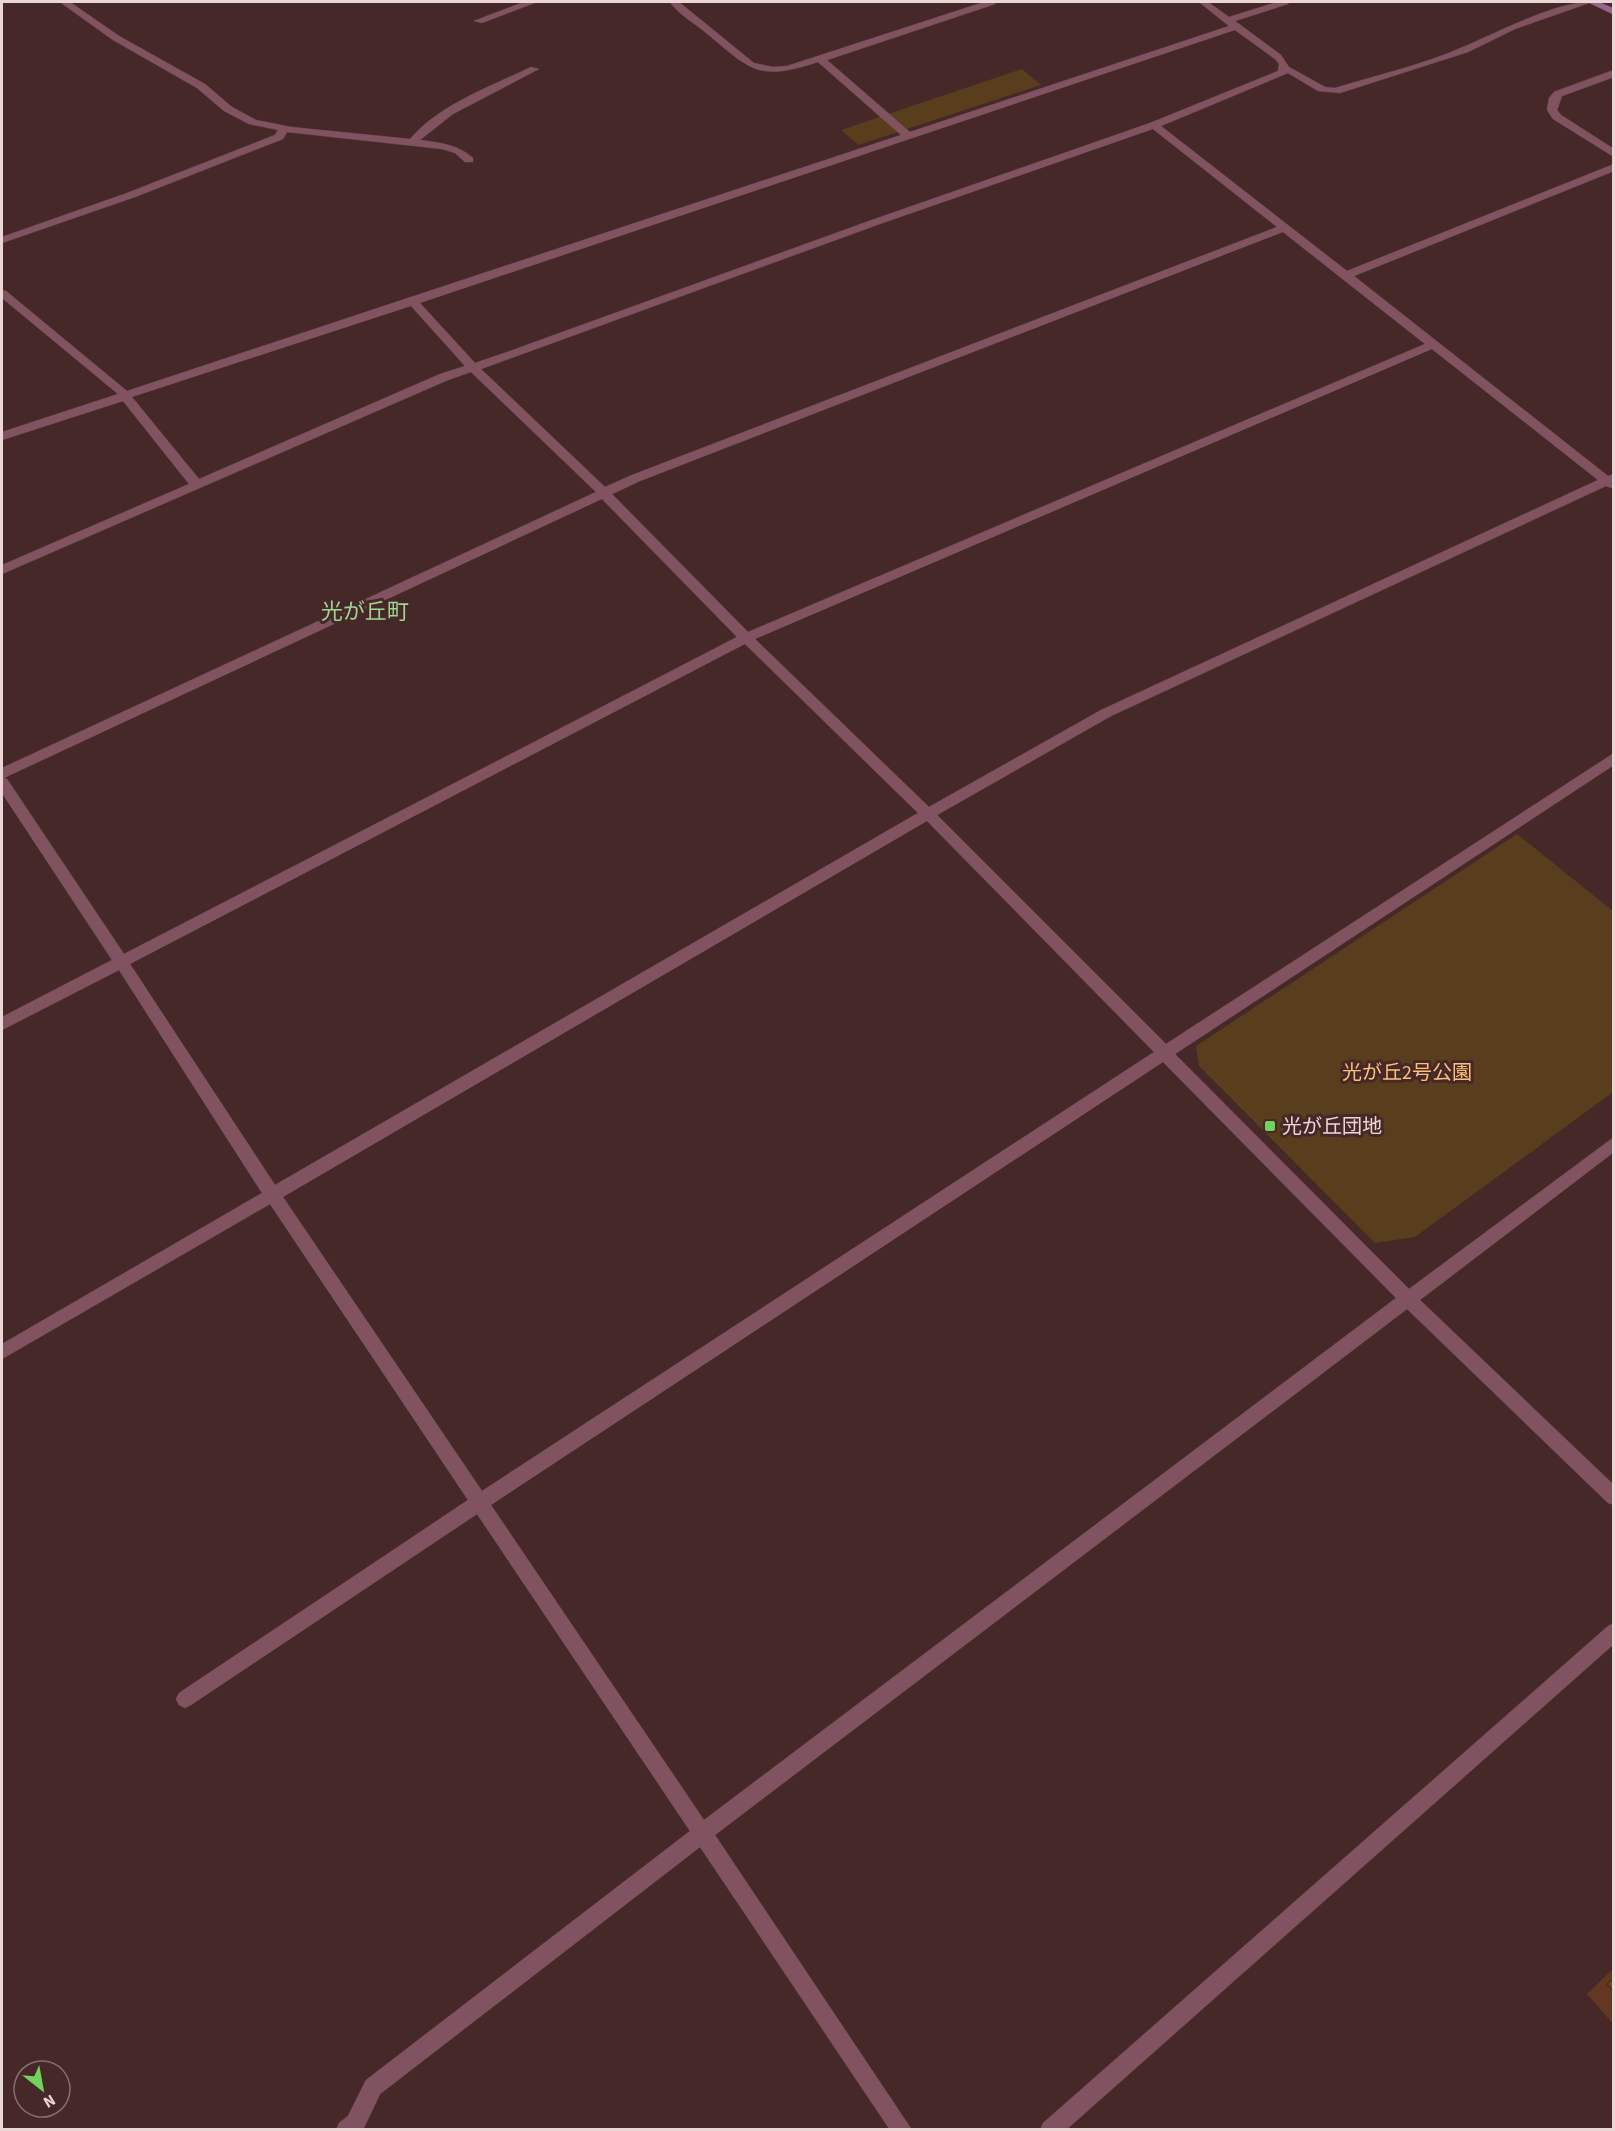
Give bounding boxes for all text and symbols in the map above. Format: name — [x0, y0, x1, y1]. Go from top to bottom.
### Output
district label: 光が丘町 — [321, 596, 409, 628]
park label: 光が丘2号公園 — [1342, 1059, 1472, 1087]
place label: 光が丘団地 — [1282, 1113, 1382, 1141]
marker: 光が丘団地 — [1263, 1119, 1277, 1133]
north arrow — [12, 2059, 72, 2119]
text: N — [39, 2089, 59, 2113]

